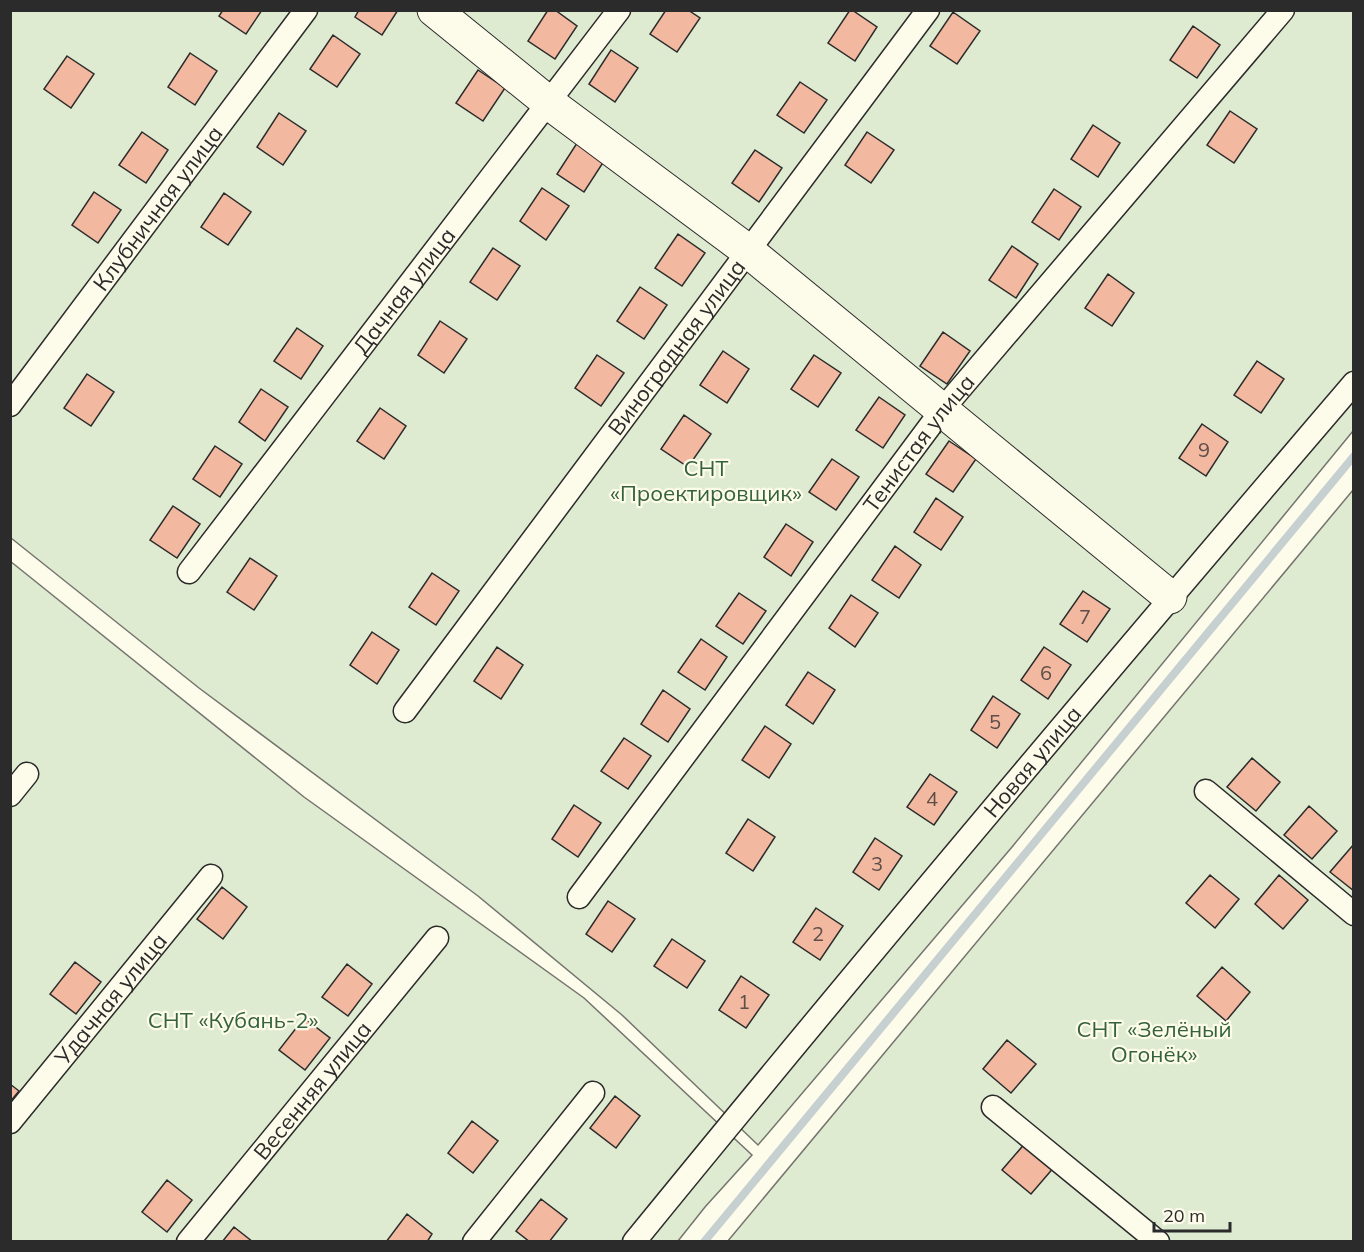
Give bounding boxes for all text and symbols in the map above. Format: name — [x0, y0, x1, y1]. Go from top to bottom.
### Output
street label: Клубничная улица — [87, 120, 228, 296]
street label: Дачная улица — [347, 222, 461, 360]
street label: Виноградная улица — [602, 254, 751, 441]
street label: Тенистая улица — [857, 368, 980, 518]
house number: 9 — [1198, 437, 1210, 462]
park label: СНТ «Проектировщик» — [610, 454, 802, 507]
house number: 7 — [1079, 604, 1091, 629]
house number: 6 — [1040, 660, 1052, 685]
street label: Новая улица — [977, 700, 1087, 823]
house number: 5 — [989, 709, 1001, 734]
house number: 4 — [926, 786, 938, 811]
house number: 3 — [871, 851, 883, 876]
house number: 2 — [812, 921, 824, 946]
street label: Удачная улица — [48, 927, 173, 1071]
house number: 1 — [738, 989, 750, 1014]
park label: СНТ «Кубань-2» — [148, 1006, 318, 1034]
street label: Весенняя улица — [247, 1015, 377, 1165]
park label: СНТ «Зелёный Огонёк» — [1077, 1015, 1232, 1068]
scale bar — [1154, 1195, 1230, 1233]
text: 20 m — [1163, 1204, 1205, 1227]

